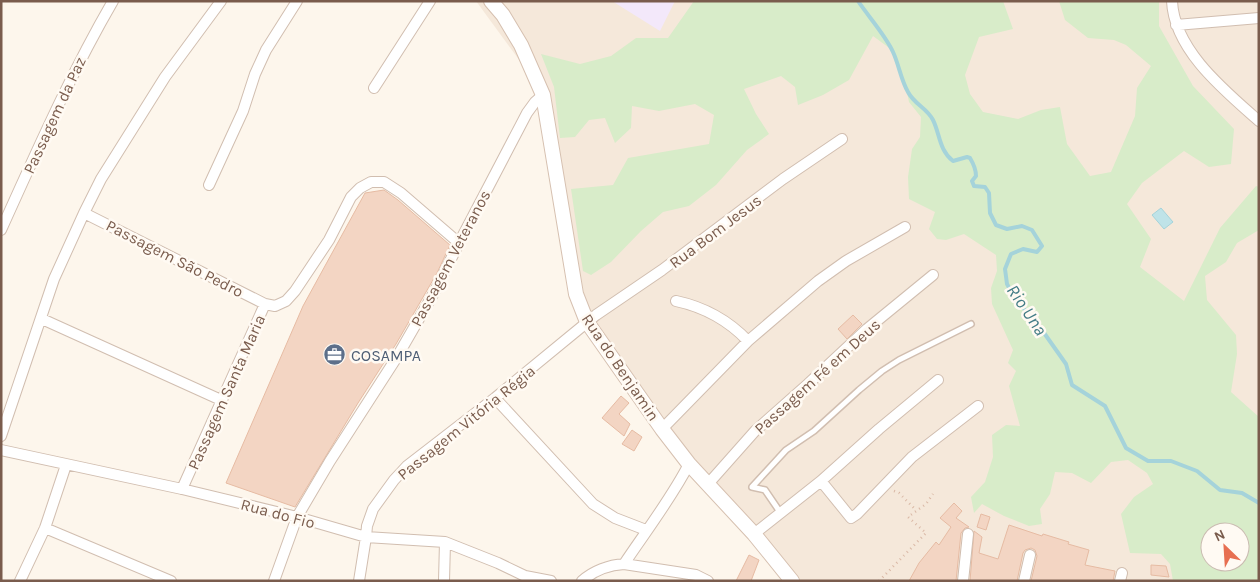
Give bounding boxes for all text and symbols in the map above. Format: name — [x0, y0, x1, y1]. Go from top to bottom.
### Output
street label: Passagem da Paz — [19, 54, 90, 177]
street label: Passagem Veteranos — [406, 187, 494, 330]
street label: Rua Bom Jesus — [665, 190, 765, 272]
street label: Passagem São Pedro — [103, 216, 247, 301]
water label: Rio Una — [1002, 280, 1052, 340]
street label: Rua do Benjamin — [578, 310, 663, 424]
street label: Passagem Santa Maria — [184, 312, 269, 473]
street label: Passagem Fé em Deus — [750, 315, 884, 438]
office icon: COSAMPA — [323, 343, 347, 367]
place label: COSAMPA — [351, 346, 421, 365]
street label: Passagem Vitória Régia — [394, 361, 539, 484]
street label: Rua do Fio — [239, 494, 317, 532]
north arrow — [1200, 522, 1250, 572]
text: N — [1212, 526, 1228, 545]

